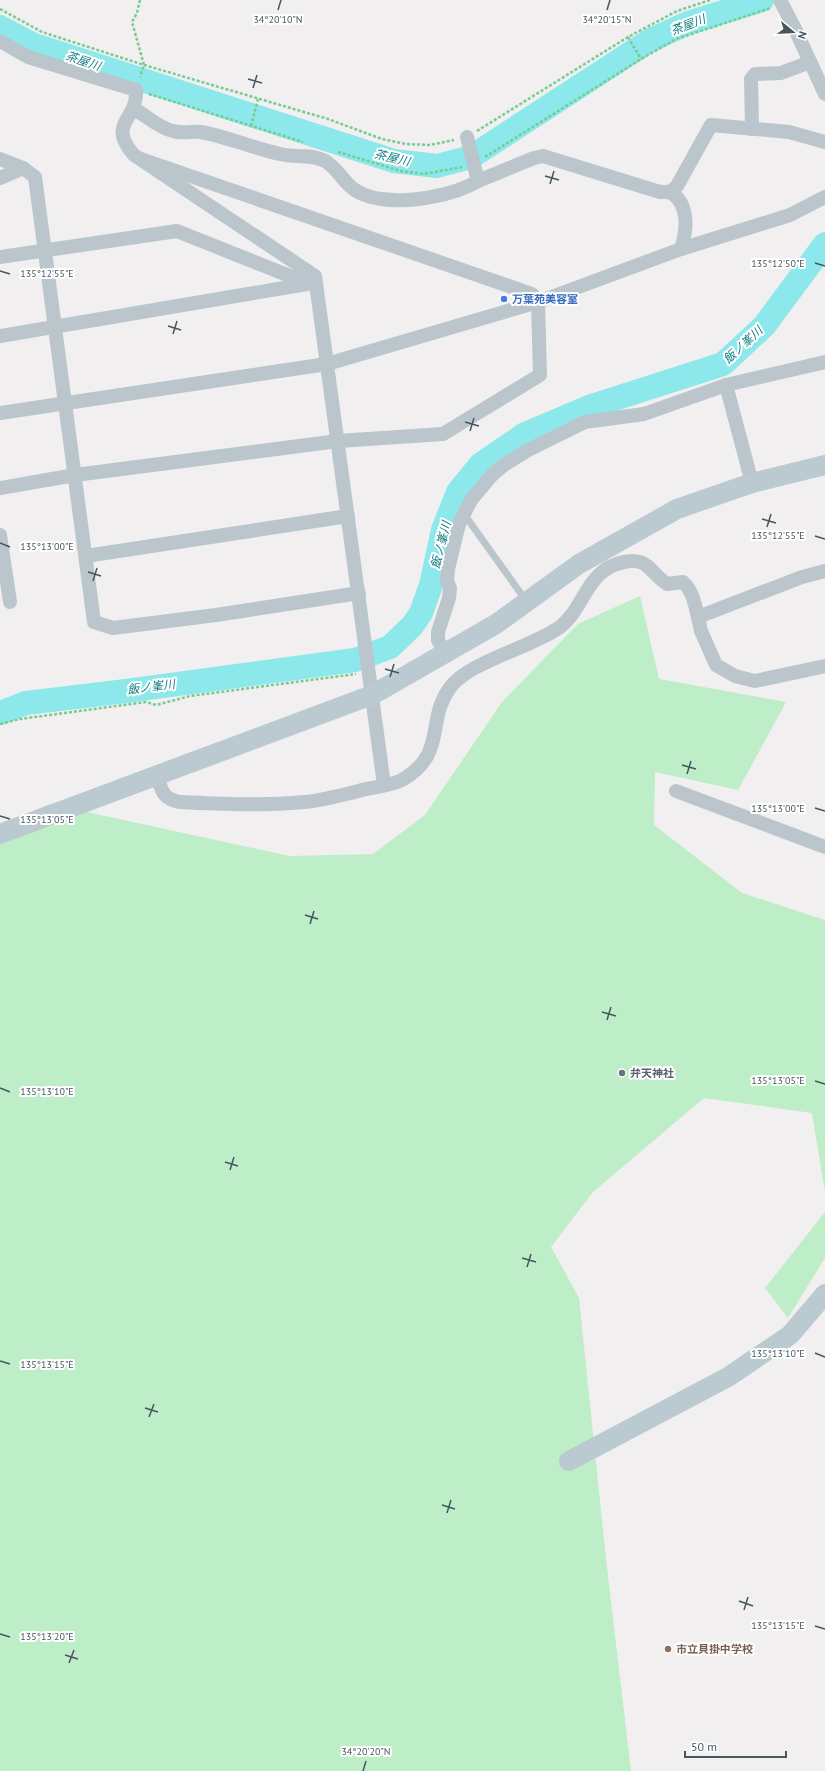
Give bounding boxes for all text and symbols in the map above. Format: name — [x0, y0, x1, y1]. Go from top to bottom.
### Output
water label: 茶屋川 — [668, 10, 709, 38]
north arrow — [773, 12, 813, 52]
text: 34°20'10"N — [253, 13, 303, 26]
text: 34°20'15"N — [582, 13, 632, 26]
text: N — [795, 29, 810, 41]
water label: 茶屋川 — [64, 48, 104, 74]
water label: 茶屋川 — [373, 146, 413, 169]
text: 135°12'50"E — [751, 257, 805, 270]
text: 135°12'55"E — [20, 267, 74, 280]
place label: 万葉苑美容室 — [512, 292, 578, 306]
marker: 万葉苑美容室 — [499, 294, 509, 304]
water label: 飯ノ峯川 — [720, 321, 767, 366]
water label: 飯ノ峯川 — [427, 518, 454, 570]
text: 135°12'55"E — [751, 529, 805, 542]
text: 135°13'00"E — [20, 540, 74, 553]
water label: 飯ノ峯川 — [126, 676, 178, 697]
text: 135°13'00"E — [751, 802, 805, 815]
text: 135°13'05"E — [20, 813, 74, 826]
place label: 弁天神社 — [630, 1066, 674, 1080]
marker: 弁天神社 — [617, 1068, 627, 1078]
text: 135°13'05"E — [751, 1074, 805, 1087]
text: 135°13'10"E — [20, 1085, 74, 1098]
text: 135°13'10"E — [751, 1347, 805, 1360]
text: 135°13'15"E — [20, 1358, 74, 1371]
text: 135°13'15"E — [751, 1619, 805, 1632]
text: 135°13'20"E — [20, 1630, 74, 1643]
place label: 市立貝掛中学校 — [676, 1642, 753, 1656]
marker: 市立貝掛中学校 — [663, 1644, 673, 1654]
scale bar — [685, 1733, 786, 1759]
text: 50 m — [691, 1739, 717, 1754]
text: 34°20'20"N — [341, 1745, 391, 1758]

